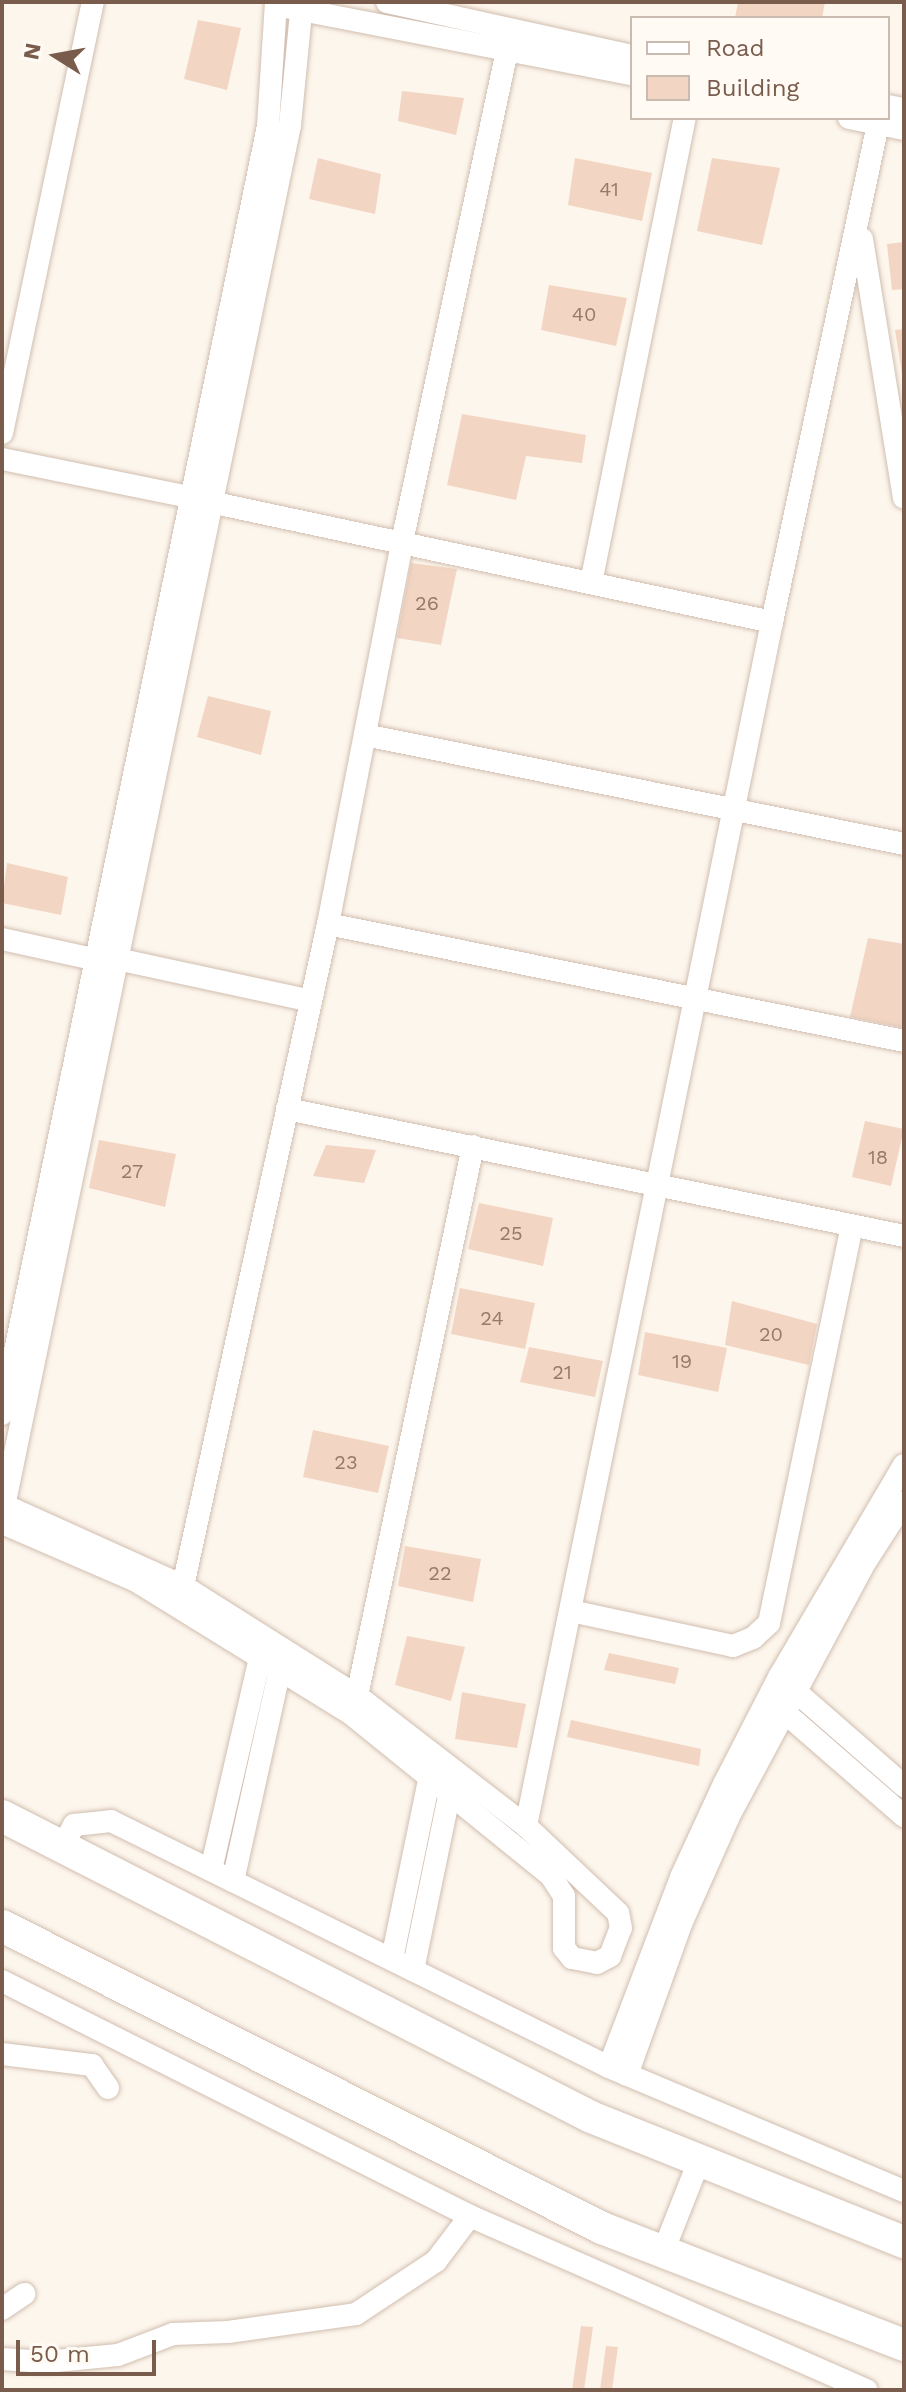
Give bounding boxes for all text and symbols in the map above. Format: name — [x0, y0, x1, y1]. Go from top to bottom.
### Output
north arrow — [16, 16, 96, 96]
legend — [630, 16, 890, 120]
text: Road — [706, 34, 765, 62]
text: N — [18, 41, 46, 62]
text: Building — [706, 74, 799, 102]
house number: 41 — [599, 177, 619, 201]
house number: 40 — [572, 302, 596, 326]
house number: 26 — [415, 591, 439, 615]
house number: 18 — [868, 1145, 888, 1169]
house number: 27 — [121, 1159, 143, 1183]
house number: 25 — [499, 1221, 523, 1245]
house number: 24 — [480, 1306, 504, 1330]
house number: 20 — [759, 1322, 783, 1346]
house number: 19 — [672, 1349, 692, 1373]
house number: 21 — [552, 1360, 572, 1384]
house number: 23 — [334, 1450, 358, 1474]
house number: 22 — [428, 1561, 452, 1585]
scale bar — [20, 2324, 160, 2374]
text: 50 m — [30, 2340, 90, 2368]

